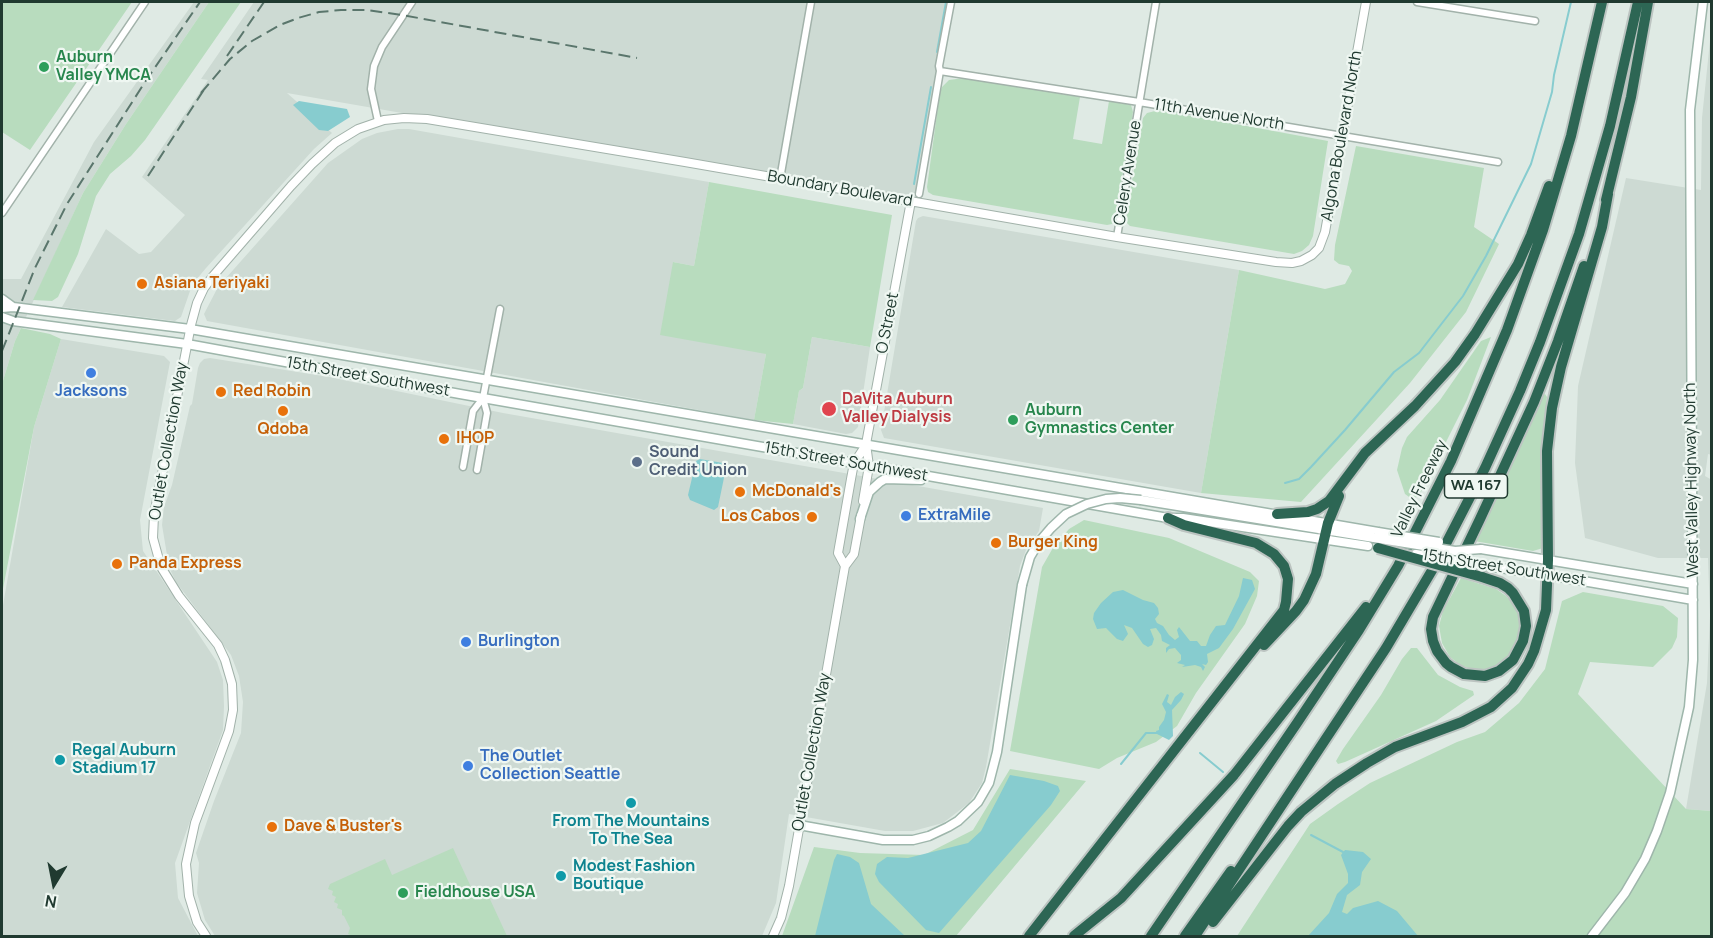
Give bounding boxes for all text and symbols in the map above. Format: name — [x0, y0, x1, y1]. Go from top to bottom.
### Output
place label: Auburn Valley YMCA — [56, 48, 151, 86]
street label: Algona Boulevard North — [1318, 49, 1366, 223]
marker: Auburn Valley YMCA — [37, 60, 51, 74]
street label: 11th Avenue North — [1152, 95, 1286, 135]
street label: Celery Avenue — [1110, 119, 1146, 227]
street label: Boundary Boulevard — [766, 167, 914, 211]
place label: Asiana Teriyaki — [154, 274, 269, 294]
marker: Asiana Teriyaki — [135, 277, 149, 291]
street label: O Street — [873, 291, 903, 355]
street label: 15th Street Southwest — [285, 353, 451, 401]
street label: Outlet Collection Way — [146, 360, 192, 522]
marker: Jacksons — [84, 366, 98, 380]
place label: Jacksons — [55, 382, 127, 402]
place label: Red Robin — [233, 382, 311, 402]
street label: West Valley Highway North — [1681, 382, 1703, 578]
marker: Red Robin — [214, 385, 228, 399]
place label: DaVita Auburn Valley Dialysis — [842, 390, 953, 428]
marker: DaVita Auburn Valley Dialysis — [820, 400, 838, 418]
place label: Auburn Gymnastics Center — [1025, 401, 1174, 439]
marker: Qdoba — [276, 404, 290, 418]
marker: Auburn Gymnastics Center — [1006, 413, 1020, 427]
place label: Qdoba — [258, 420, 308, 440]
place label: IHOP — [456, 429, 494, 449]
marker: IHOP — [437, 432, 451, 446]
street label: Valley Freeway — [1388, 437, 1452, 541]
street label: 15th Street Southwest — [763, 438, 929, 486]
place label: Sound Credit Union — [649, 443, 747, 481]
marker: Sound Credit Union — [630, 455, 644, 469]
road number: WA 167 — [1444, 474, 1508, 498]
place label: McDonald's — [752, 482, 841, 502]
marker: McDonald's — [733, 485, 747, 499]
place label: ExtraMile — [918, 506, 991, 526]
place label: Los Cabos — [721, 507, 800, 527]
marker: ExtraMile — [899, 509, 913, 523]
marker: Los Cabos — [805, 510, 819, 524]
place label: Burger King — [1008, 533, 1098, 553]
marker: Burger King — [989, 536, 1003, 550]
street label: 15th Street Southwest — [1421, 546, 1587, 590]
place label: Panda Express — [129, 554, 242, 574]
marker: Panda Express — [110, 557, 124, 571]
place label: Burlington — [478, 632, 560, 652]
marker: Burlington — [459, 635, 473, 649]
street label: Outlet Collection Way — [789, 671, 835, 833]
place label: Regal Auburn Stadium 17 — [72, 741, 176, 779]
place label: The Outlet Collection Seattle — [480, 747, 620, 785]
marker: Regal Auburn Stadium 17 — [53, 753, 67, 767]
marker: The Outlet Collection Seattle — [461, 759, 475, 773]
marker: From The Mountains To The Sea — [624, 796, 638, 810]
place label: From The Mountains To The Sea — [552, 812, 710, 850]
place label: Dave & Buster's — [284, 817, 402, 837]
marker: Dave & Buster's — [265, 820, 279, 834]
north arrow — [24, 854, 84, 914]
place label: Modest Fashion Boutique — [573, 857, 695, 895]
marker: Modest Fashion Boutique — [554, 869, 568, 883]
place label: Fieldhouse USA — [415, 883, 536, 903]
marker: Fieldhouse USA — [396, 886, 410, 900]
text: N — [43, 890, 58, 914]

